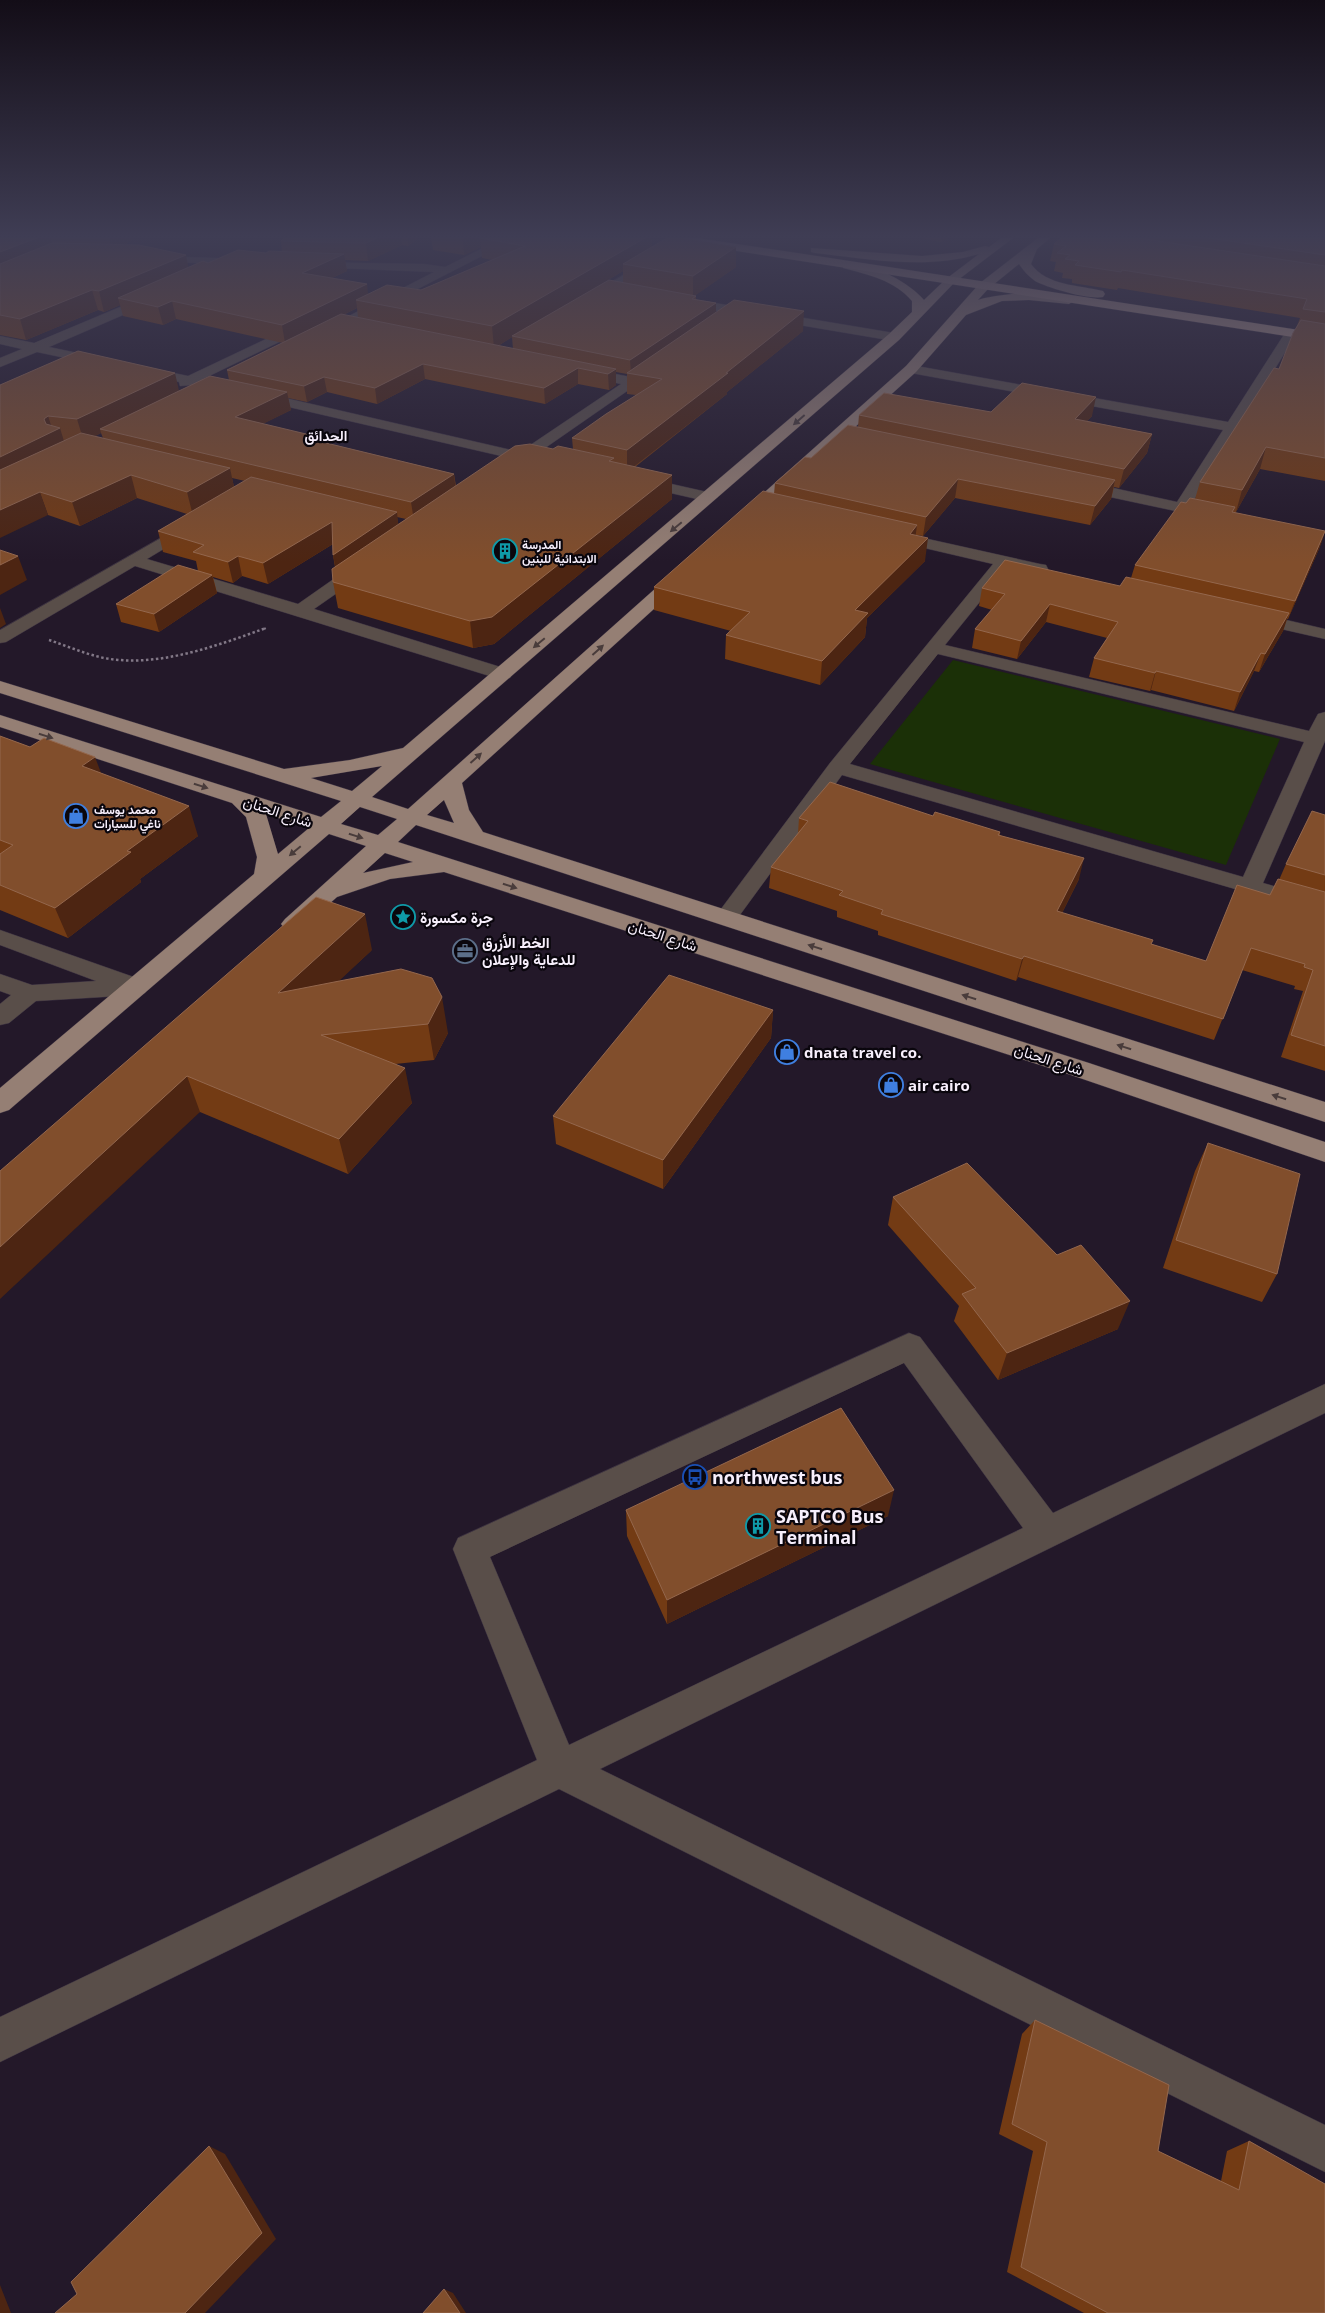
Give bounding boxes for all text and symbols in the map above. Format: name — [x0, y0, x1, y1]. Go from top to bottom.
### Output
one-way arrow — [792, 415, 805, 426]
district label: الحدائق — [305, 426, 347, 445]
one-way arrow — [669, 521, 682, 532]
place label: المدرسة الابتدائية للبنين — [522, 536, 597, 567]
building icon: المدرسة الابتدائية للبنين — [492, 538, 518, 564]
one-way arrow — [532, 638, 545, 649]
one-way arrow — [591, 644, 603, 656]
one-way arrow — [39, 733, 54, 740]
one-way arrow — [470, 752, 482, 764]
one-way arrow — [194, 782, 209, 790]
street label: شارع الحنان — [240, 790, 315, 833]
place label: محمد يوسف ناغي للسيارات — [94, 801, 161, 834]
shop icon: محمد يوسف ناغي للسيارات — [63, 803, 89, 829]
one-way arrow — [348, 832, 363, 840]
one-way arrow — [290, 845, 302, 857]
one-way arrow — [503, 882, 518, 890]
place icon: جرة مكسورة — [390, 904, 416, 930]
place label: جرة مكسورة — [420, 907, 493, 927]
street label: شارع الحنان — [625, 914, 700, 957]
place label: الخط الأزرق للدعاية والإعلان — [482, 932, 576, 970]
office icon: الخط الأزرق للدعاية والإعلان — [452, 938, 478, 964]
one-way arrow — [807, 942, 822, 950]
one-way arrow — [962, 992, 977, 1000]
street label: شارع الحنان — [1011, 1038, 1086, 1081]
shop icon: dnata travel co. — [774, 1039, 800, 1065]
place label: dnata travel co. — [804, 1042, 921, 1062]
one-way arrow — [1116, 1043, 1131, 1051]
shop icon: air cairo — [878, 1072, 904, 1098]
place label: air cairo — [908, 1075, 970, 1095]
one-way arrow — [1271, 1093, 1286, 1100]
bus stop icon: northwest bus — [682, 1464, 708, 1490]
place label: northwest bus — [712, 1465, 842, 1489]
place label: SAPTCO Bus Terminal — [776, 1504, 883, 1549]
building icon: SAPTCO Bus Terminal — [745, 1513, 771, 1539]

